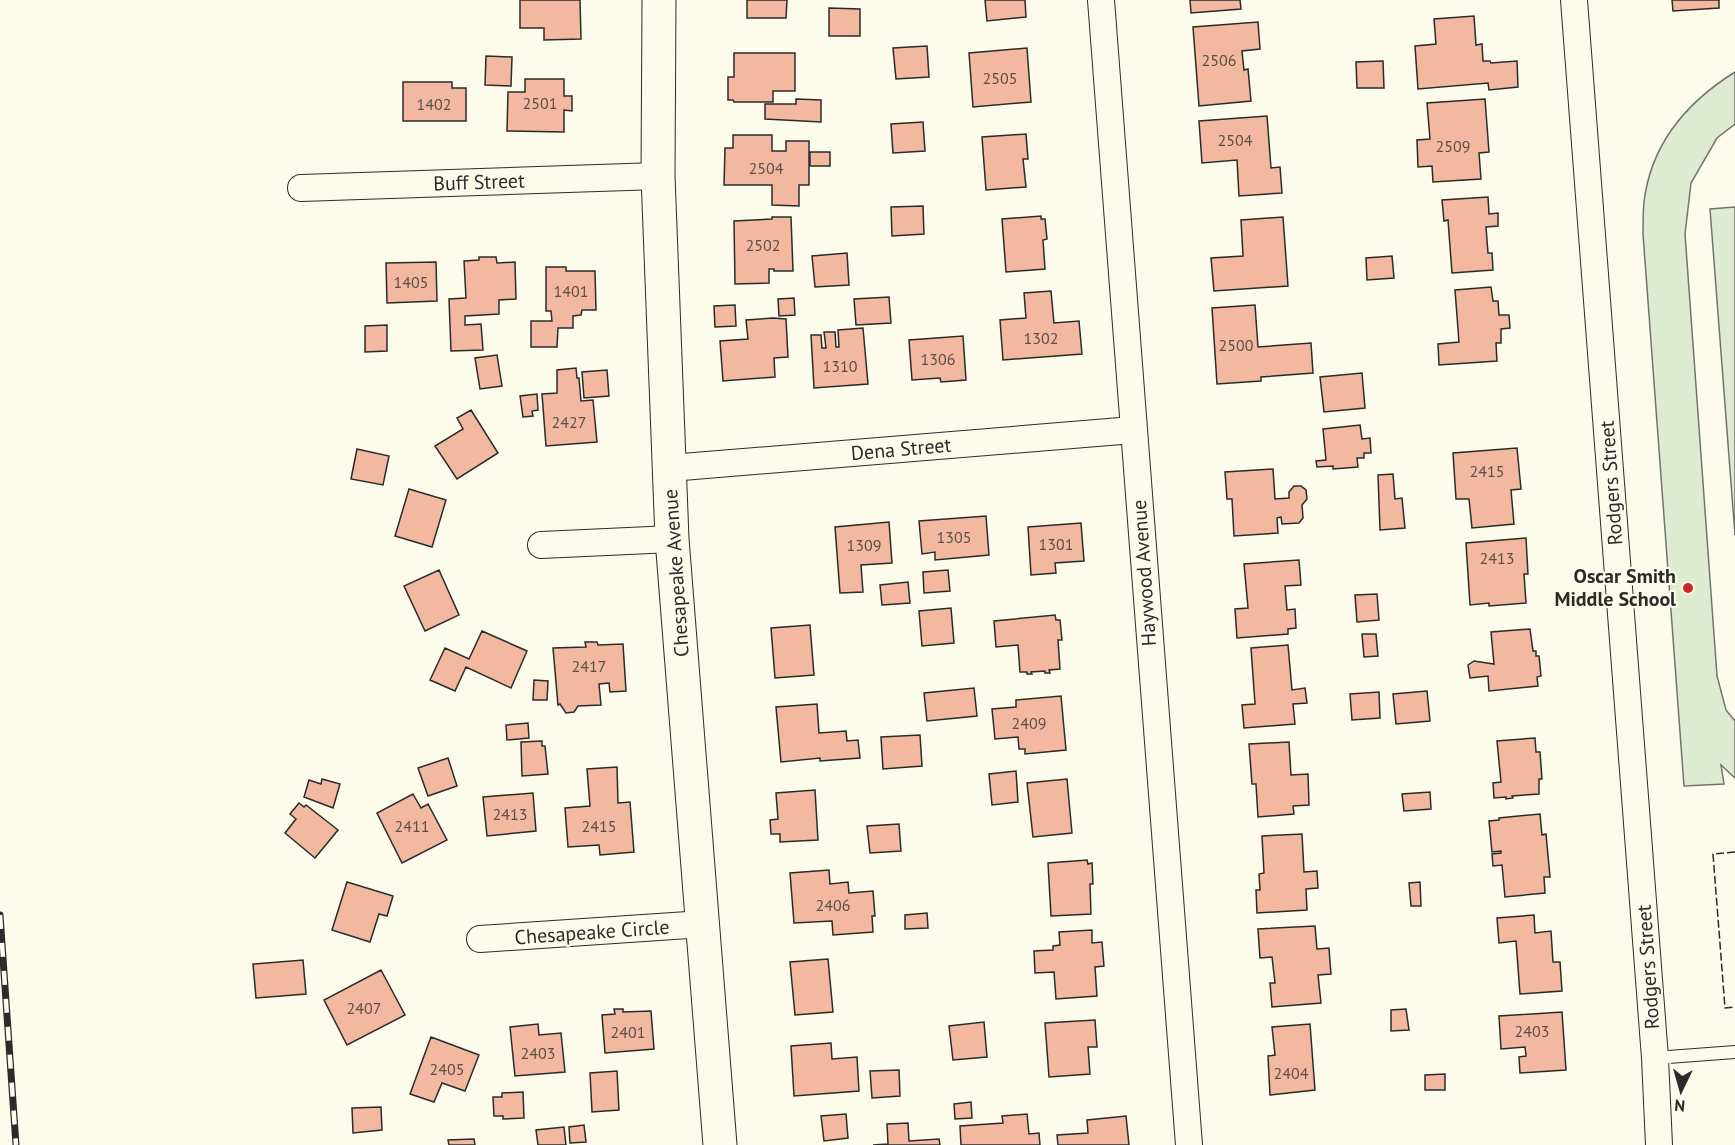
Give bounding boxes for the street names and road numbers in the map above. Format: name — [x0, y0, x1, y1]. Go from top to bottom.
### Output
street label: Buff Street — [433, 167, 525, 197]
street label: Rodgers Street — [1594, 420, 1628, 546]
street label: Dena Street — [850, 432, 952, 466]
street label: Chesapeake Avenue — [657, 488, 695, 658]
street label: Haywood Avenue — [1126, 499, 1162, 647]
street label: Rodgers Street — [1631, 904, 1665, 1030]
street label: Chesapeake Circle — [514, 914, 670, 950]

